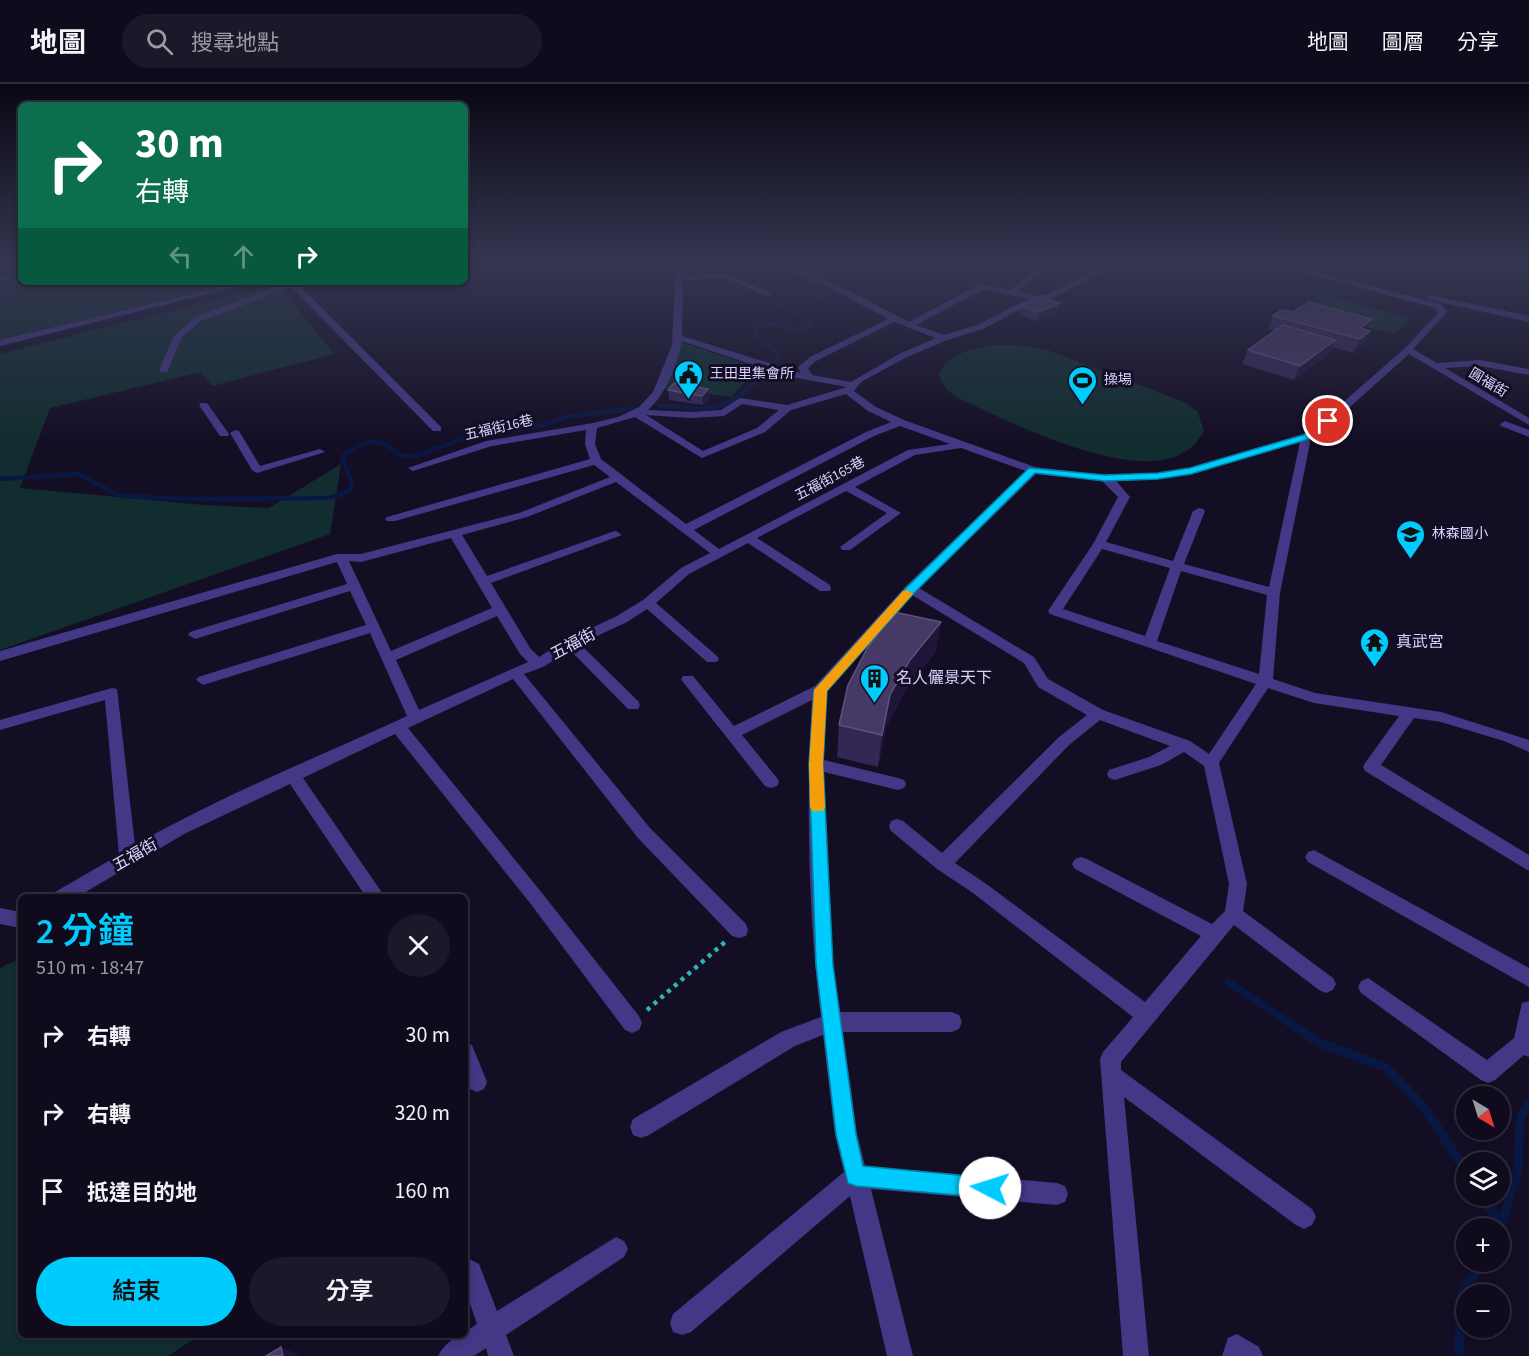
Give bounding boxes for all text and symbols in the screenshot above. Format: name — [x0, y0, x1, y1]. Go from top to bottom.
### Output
search box — [122, 14, 542, 68]
text: 地圖 — [30, 23, 86, 63]
icon: search — [143, 25, 176, 58]
text: 搜尋地點 — [191, 27, 279, 59]
text: 地圖 — [1307, 27, 1349, 57]
text: 圖層 — [1382, 27, 1424, 57]
text: 分享 — [1457, 27, 1499, 57]
text: 30 m — [135, 114, 224, 174]
icon: right — [36, 126, 114, 204]
text: 右轉 — [135, 173, 189, 212]
icon: left — [164, 240, 197, 273]
icon: ahead — [227, 240, 260, 273]
icon: right — [290, 240, 323, 273]
public building icon: 王田里集會所 — [673, 358, 705, 400]
place label: 王田里集會所 — [710, 364, 794, 384]
sports icon: 操場 — [1067, 364, 1099, 406]
street label: 圓福街 — [1465, 364, 1511, 402]
place label: 操場 — [1104, 370, 1132, 390]
pin — [1302, 395, 1353, 446]
icon: arrive — [1311, 404, 1344, 437]
street label: 五福街16巷 — [463, 410, 535, 446]
street label: 五福街165巷 — [791, 452, 869, 506]
school or university icon: 林森國小 — [1395, 518, 1427, 560]
place label: 林森國小 — [1432, 524, 1488, 544]
street label: 五福街 — [547, 623, 599, 665]
temple icon: 真武宮 — [1359, 626, 1391, 668]
place label: 真武宮 — [1396, 631, 1444, 653]
building icon: 名人儷景天下 — [859, 662, 891, 704]
place label: 名人儷景天下 — [896, 667, 992, 689]
street label: 五福街 — [109, 833, 161, 877]
text: 2 分鐘 — [36, 906, 134, 957]
button: close — [387, 914, 450, 977]
text: 510 m · 18:47 — [36, 954, 144, 982]
icon: right — [36, 1019, 69, 1052]
text: 30 m — [405, 1019, 450, 1051]
text: 右轉 — [87, 1021, 131, 1053]
north arrow — [1456, 1086, 1510, 1140]
map controls — [1456, 1086, 1510, 1338]
icon: right — [36, 1097, 69, 1130]
text: 320 m — [395, 1097, 450, 1129]
text: 右轉 — [87, 1099, 131, 1131]
button: layers — [1456, 1152, 1510, 1206]
position arrow — [958, 1156, 1022, 1220]
icon: arrive — [36, 1175, 69, 1208]
text: 160 m — [395, 1175, 450, 1207]
text: 抵達目的地 — [87, 1177, 197, 1209]
button: + — [1456, 1218, 1510, 1272]
button: 結束 — [36, 1257, 237, 1326]
button: 分享 — [249, 1257, 450, 1326]
button: − — [1456, 1284, 1510, 1338]

